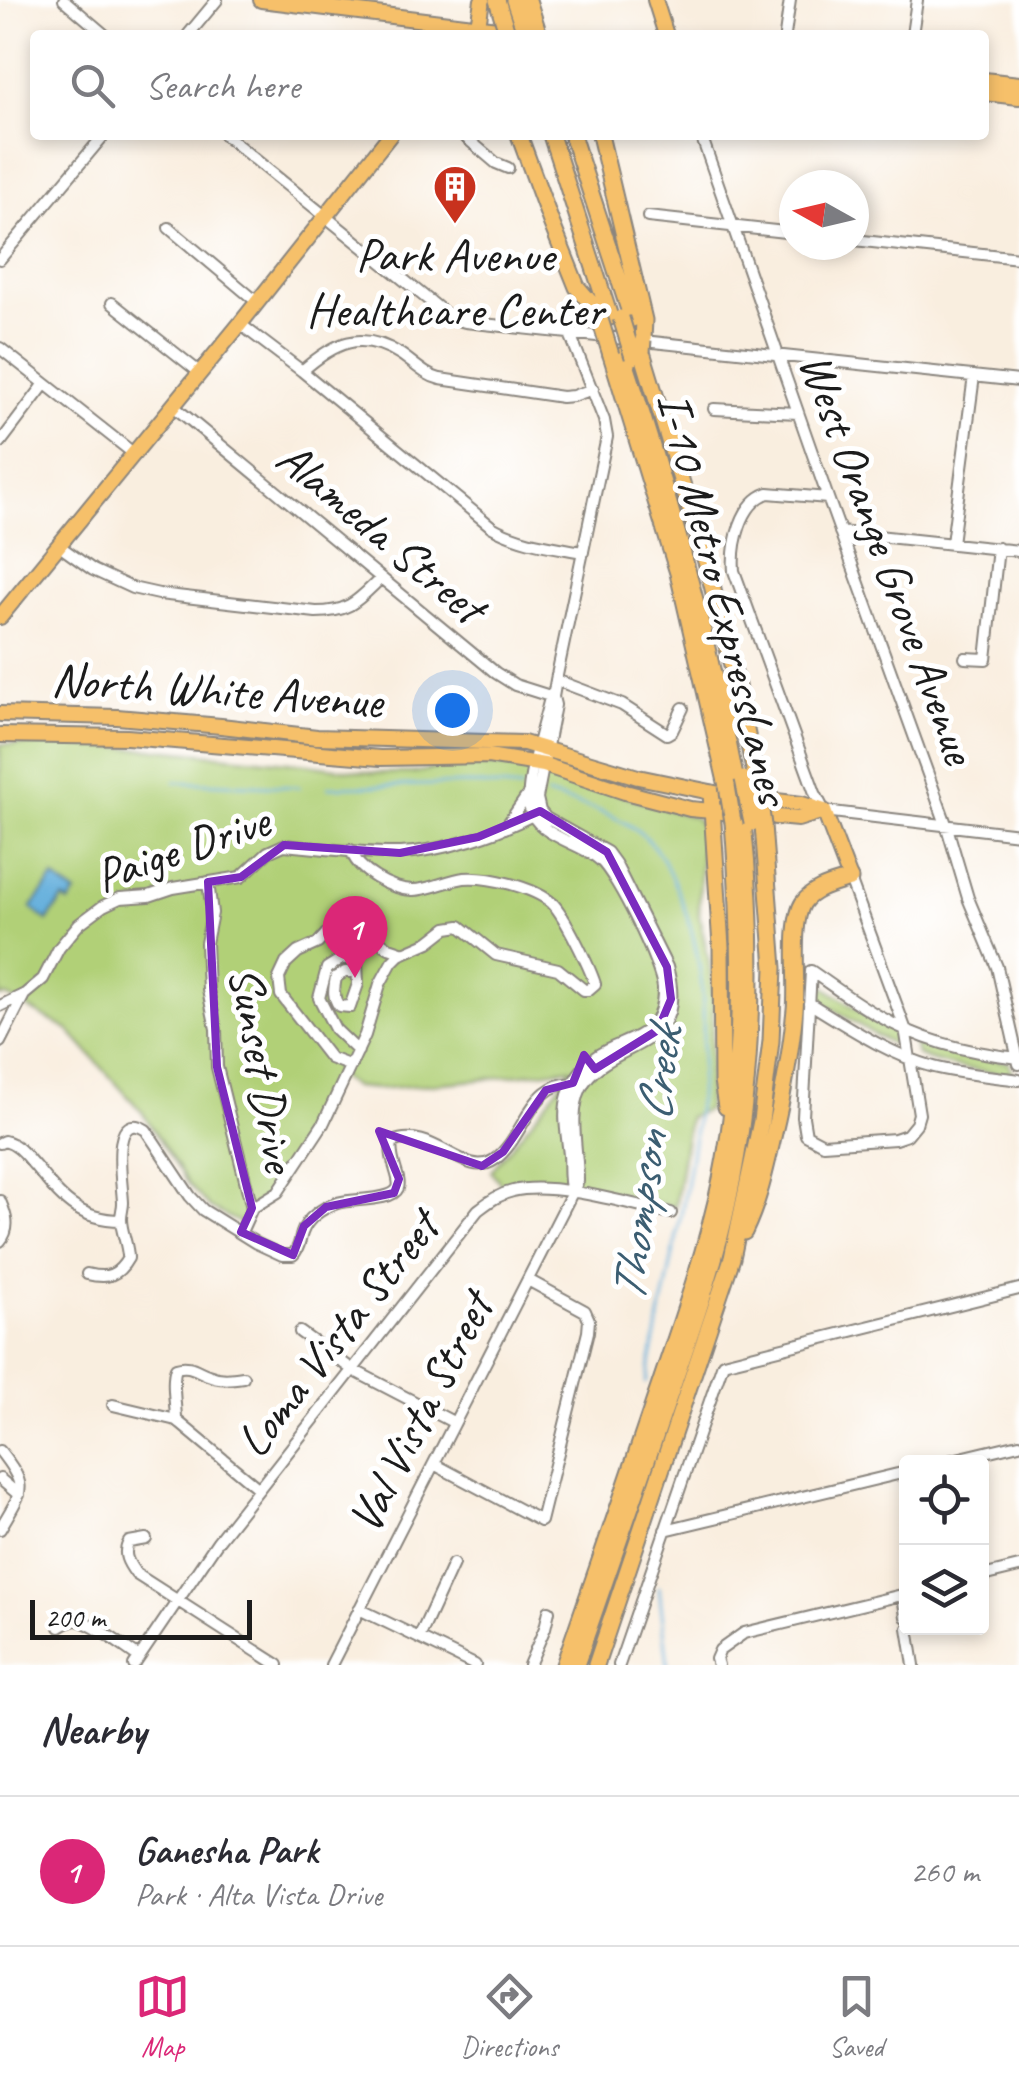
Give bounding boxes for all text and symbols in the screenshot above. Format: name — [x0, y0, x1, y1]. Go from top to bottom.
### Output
search box — [30, 30, 989, 140]
icon: search — [65, 58, 120, 113]
text: Search here — [145, 62, 300, 109]
building icon: Park Avenue Healthcare Center — [432, 164, 478, 225]
north arrow — [779, 170, 869, 260]
place label: Park Avenue Healthcare Center — [306, 225, 607, 340]
street label: West Orange Grove Avenue — [786, 345, 991, 775]
street label: I-10 Metro ExpressLanes — [644, 386, 805, 814]
street label: Alameda Street — [265, 428, 502, 640]
street label: North White Avenue — [50, 649, 388, 732]
your location — [427, 685, 478, 736]
street label: Paige Drive — [87, 789, 280, 906]
pin: 1 — [322, 896, 388, 978]
street label: Sunset Drive — [215, 962, 311, 1180]
water label: Thompson Creek — [596, 1016, 697, 1306]
street label: Loma Vista Street — [223, 1194, 455, 1469]
street label: Val Vista Street — [334, 1278, 509, 1543]
map controls — [899, 1455, 989, 1635]
button: locate — [899, 1455, 989, 1545]
button: layers — [899, 1545, 989, 1635]
scale bar — [30, 1595, 252, 1640]
text: 200 m — [45, 1600, 105, 1635]
text: Nearby — [40, 1704, 146, 1757]
text: Ganesha Park — [135, 1827, 318, 1874]
text: 1 — [65, 1851, 80, 1892]
text: 260 m — [910, 1851, 979, 1892]
text: Park · Alta Vista Drive — [135, 1874, 382, 1915]
tab: Map — [135, 1969, 190, 2064]
tab: Directions — [461, 1969, 558, 2064]
tab: Saved — [829, 1969, 884, 2064]

